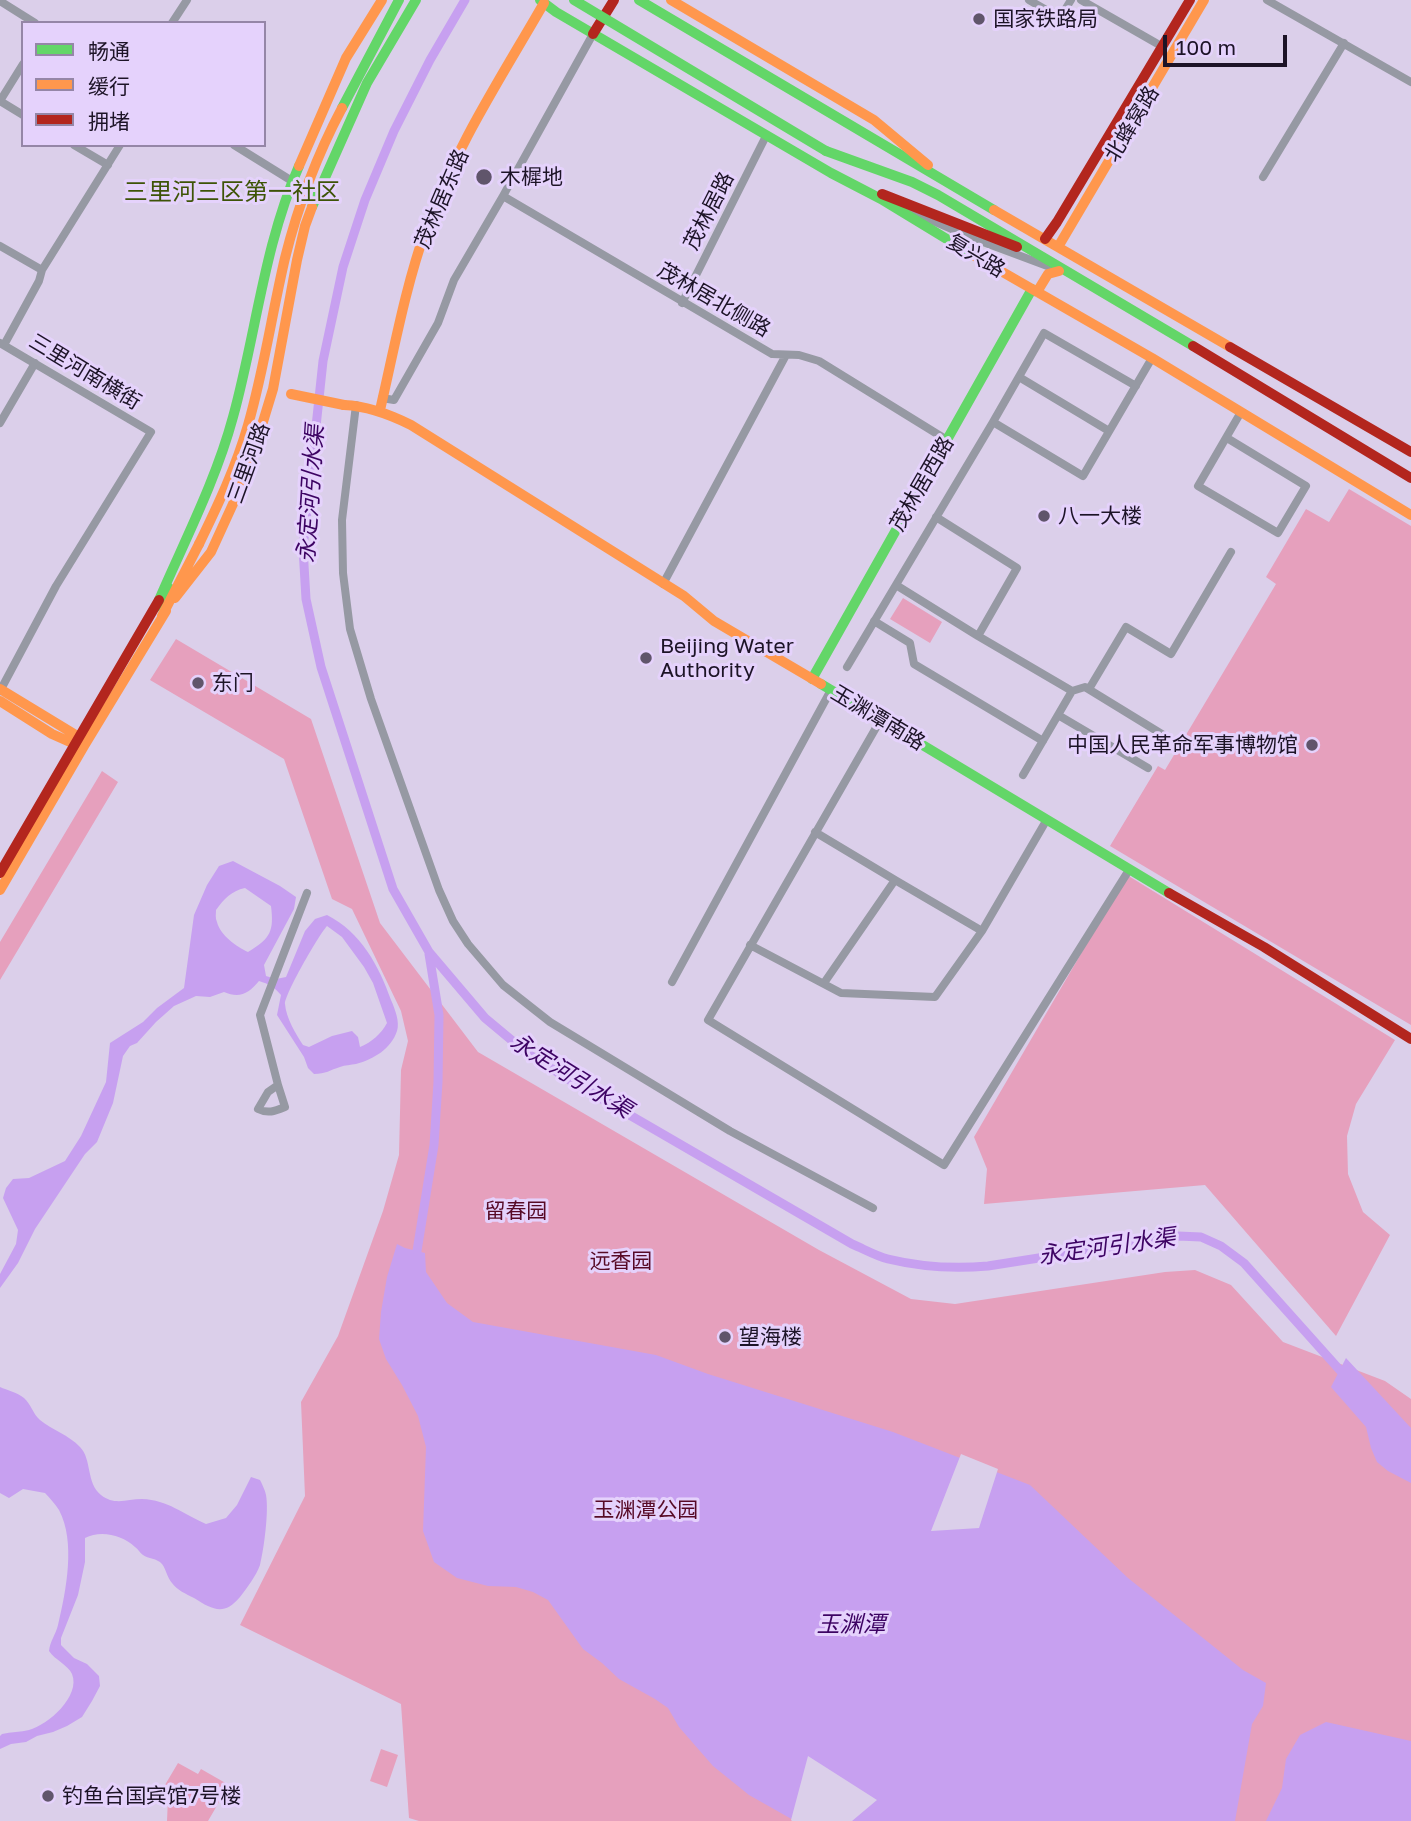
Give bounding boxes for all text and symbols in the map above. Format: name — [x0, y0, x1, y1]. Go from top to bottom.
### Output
place label: 国家铁路局 — [993, 6, 1098, 32]
marker: 国家铁路局 — [971, 11, 987, 27]
legend — [21, 21, 266, 147]
scale bar — [1166, 21, 1290, 65]
text: 100 m — [1176, 34, 1236, 60]
text: 畅通 — [88, 38, 130, 64]
text: 缓行 — [88, 73, 130, 99]
street label: 北蜂窝路 — [1100, 82, 1164, 166]
text: 拥堵 — [88, 108, 130, 134]
street label: 茂林居东路 — [410, 146, 474, 252]
place label: 木樨地 — [500, 164, 563, 190]
marker: 木樨地 — [474, 167, 494, 187]
street label: 茂林居路 — [679, 168, 739, 254]
district label: 三里河三区第一社区 — [124, 178, 340, 206]
street label: 复兴路 — [943, 229, 1009, 283]
street label: 茂林居北侧路 — [653, 258, 775, 342]
street label: 三里河南横街 — [25, 329, 145, 415]
street label: 三里河路 — [223, 419, 275, 507]
water label: 永定河引水渠 — [292, 424, 330, 564]
street label: 茂林居西路 — [885, 432, 959, 536]
place label: 八一大楼 — [1058, 503, 1142, 529]
marker: 八一大楼 — [1036, 508, 1052, 524]
place label: Beijing Water Authority — [660, 633, 794, 683]
marker: Beijing Water Authority — [638, 650, 654, 666]
place label: 东门 — [212, 670, 254, 696]
marker: 东门 — [190, 675, 206, 691]
street label: 玉渊潭南路 — [827, 680, 929, 756]
place label: 中国人民革命军事博物馆 — [1067, 732, 1298, 758]
marker: 中国人民革命军事博物馆 — [1304, 737, 1320, 753]
water label: 永定河引水渠 — [505, 1028, 637, 1124]
park label: 留春园 — [485, 1198, 547, 1224]
water label: 永定河引水渠 — [1037, 1224, 1177, 1270]
park label: 远香园 — [590, 1248, 652, 1274]
place label: 望海楼 — [739, 1324, 802, 1350]
marker: 望海楼 — [717, 1329, 733, 1345]
park label: 玉渊潭公园 — [594, 1497, 698, 1523]
water label: 玉渊潭 — [817, 1611, 885, 1639]
place label: 钓鱼台国宾馆7号楼 — [62, 1783, 241, 1809]
marker: 钓鱼台国宾馆7号楼 — [40, 1788, 56, 1804]

